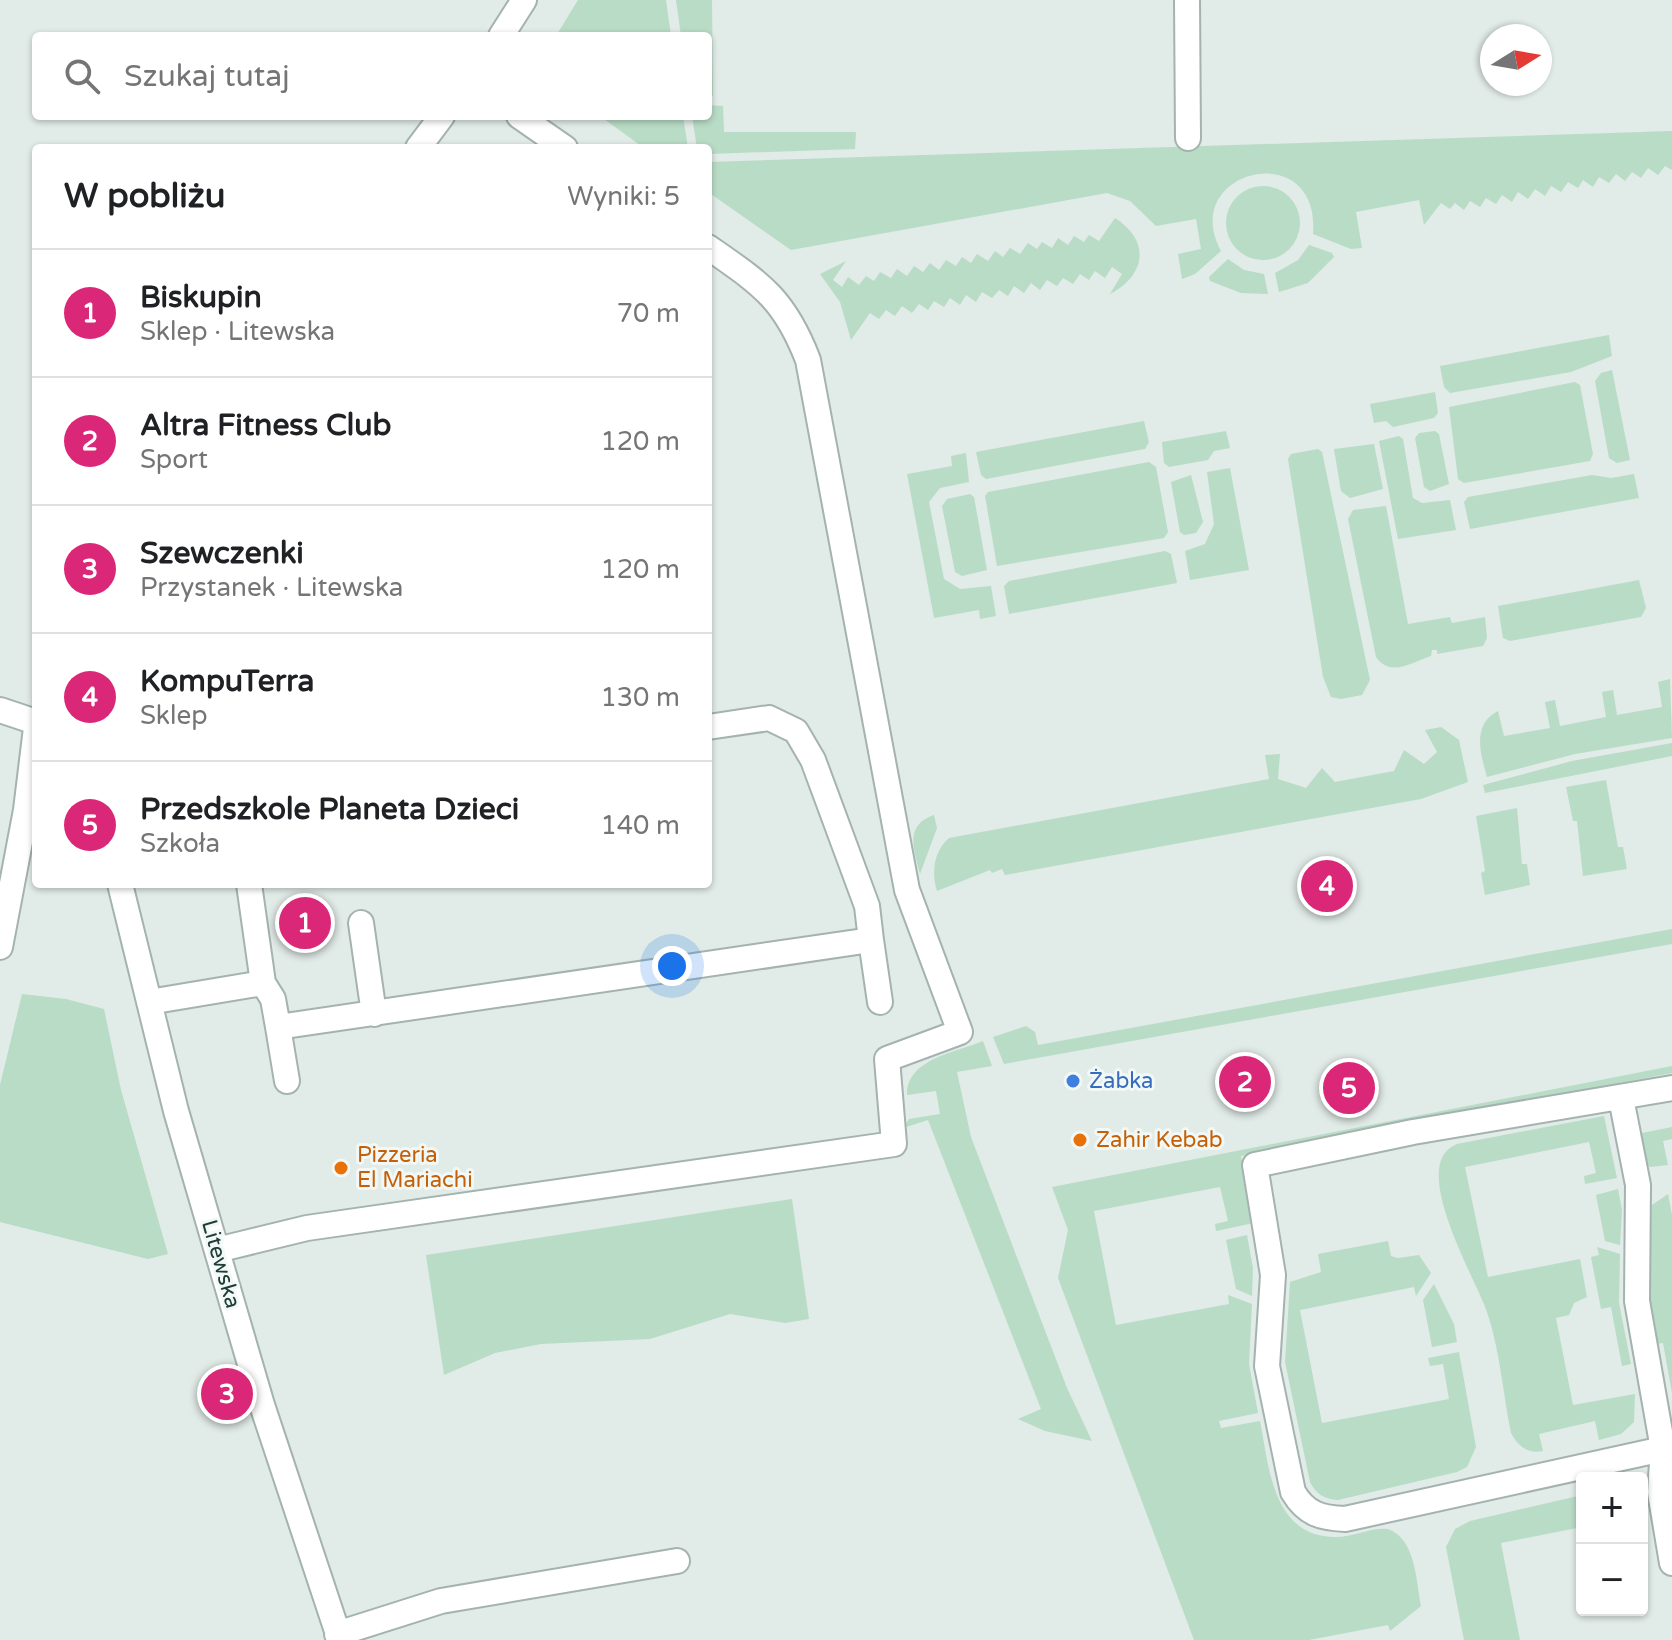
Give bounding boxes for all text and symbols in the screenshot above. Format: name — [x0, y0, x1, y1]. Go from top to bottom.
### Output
north arrow — [1480, 24, 1552, 96]
search box — [32, 32, 712, 120]
icon: search — [60, 54, 104, 98]
text: Szukaj tutaj — [124, 58, 290, 95]
text: W pobliżu — [64, 176, 225, 217]
text: Wyniki: 5 — [567, 181, 680, 212]
text: Biskupin — [140, 279, 262, 316]
text: 1 — [82, 298, 98, 329]
text: 70 m — [617, 298, 680, 329]
text: Sklep · Litewska — [140, 316, 335, 347]
text: Altra Fitness Club — [140, 407, 392, 444]
text: 2 — [82, 426, 98, 457]
text: 120 m — [600, 426, 680, 457]
text: Sport — [140, 444, 208, 475]
text: Szewczenki — [140, 535, 304, 572]
text: 3 — [82, 554, 98, 585]
text: 120 m — [600, 554, 680, 585]
text: Przystanek · Litewska — [140, 572, 403, 603]
text: KompuTerra — [140, 663, 314, 700]
text: 4 — [82, 682, 98, 713]
text: 130 m — [600, 682, 680, 713]
text: Sklep — [140, 700, 208, 731]
text: Przedszkole Planeta Dzieci — [140, 791, 519, 828]
text: 5 — [82, 810, 98, 841]
text: 140 m — [600, 810, 680, 841]
text: Szkoła — [140, 828, 220, 859]
pin: 4 — [1301, 856, 1353, 916]
pin: 1 — [279, 893, 331, 953]
your location — [652, 946, 692, 986]
pin: 2 — [1219, 1052, 1271, 1112]
pin: 5 — [1323, 1058, 1375, 1118]
place label: Żabka — [1089, 1068, 1153, 1094]
marker: Żabka — [1064, 1072, 1082, 1090]
place label: Zahir Kebab — [1096, 1127, 1223, 1153]
marker: Zahir Kebab — [1071, 1131, 1089, 1149]
place label: Pizzeria El Mariachi — [357, 1142, 473, 1193]
marker: Pizzeria El Mariachi — [332, 1159, 350, 1177]
street label: Litewska — [196, 1217, 246, 1311]
pin: 3 — [201, 1364, 253, 1424]
map controls — [1576, 1472, 1648, 1616]
button: + — [1576, 1472, 1648, 1544]
button: − — [1576, 1544, 1648, 1616]

